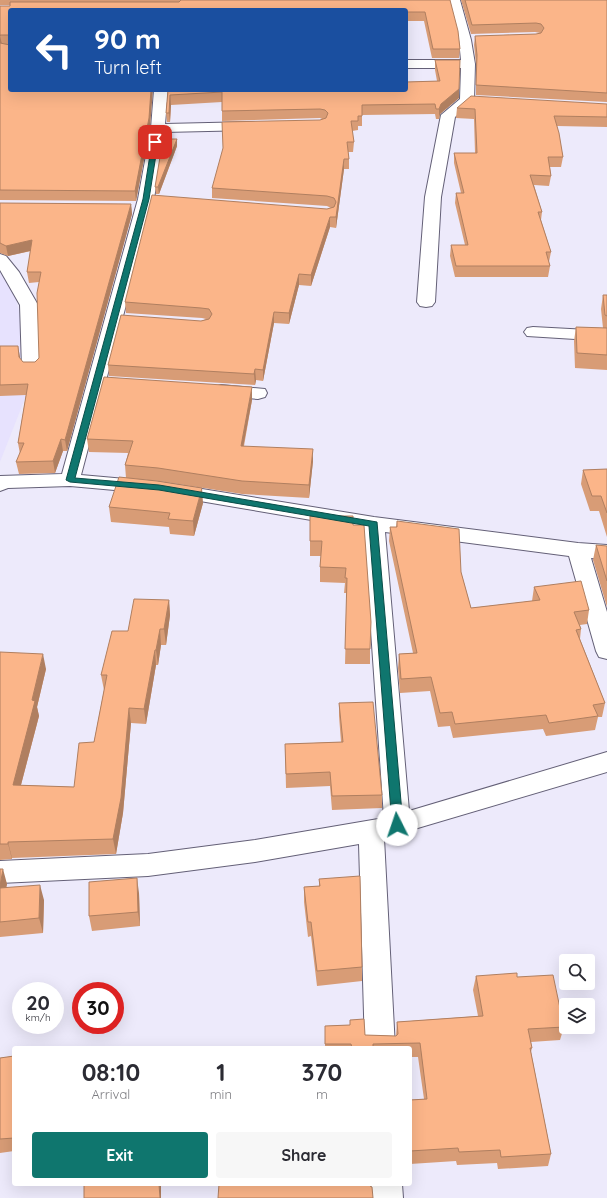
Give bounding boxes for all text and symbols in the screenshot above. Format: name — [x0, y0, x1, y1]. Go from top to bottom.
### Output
text: 90 m — [94, 21, 161, 56]
icon: left — [28, 24, 80, 76]
text: Turn left — [94, 56, 162, 79]
pin — [138, 125, 172, 159]
icon: arrive — [144, 131, 166, 153]
position arrow — [376, 804, 418, 846]
map controls — [559, 954, 595, 1034]
button: search — [559, 954, 595, 990]
speed limit sign: 30 — [72, 982, 124, 1034]
text: 20 — [26, 990, 50, 1015]
button: layers — [559, 998, 595, 1034]
text: km/h — [25, 1011, 51, 1024]
text: 08:10 — [82, 1057, 140, 1087]
text: 1 — [216, 1057, 226, 1087]
text: 370 — [302, 1057, 342, 1087]
text: Arrival — [91, 1086, 130, 1102]
text: min — [210, 1086, 232, 1102]
text: m — [316, 1086, 328, 1102]
button: Exit — [32, 1132, 208, 1178]
button: Share — [216, 1132, 392, 1178]

